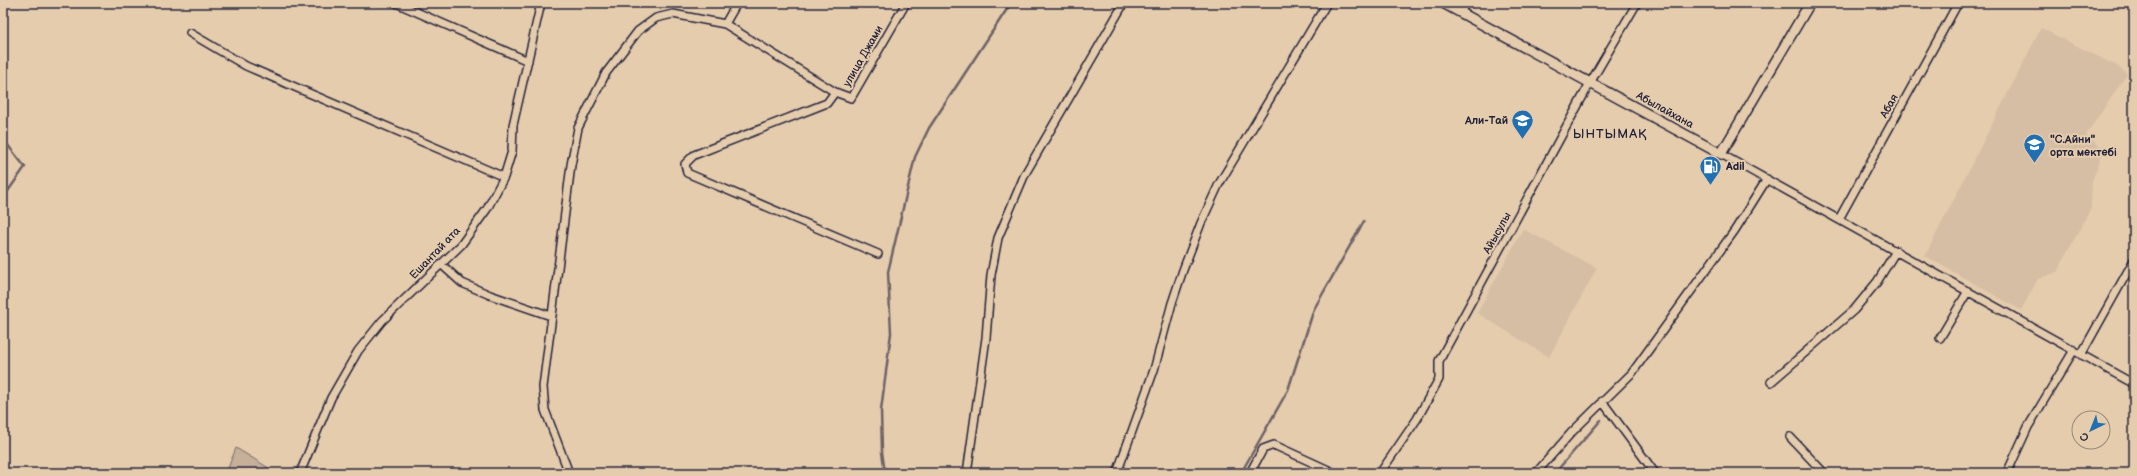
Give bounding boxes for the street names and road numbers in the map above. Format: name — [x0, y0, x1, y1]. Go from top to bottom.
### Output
street label: улица Джами — [840, 23, 886, 89]
street label: Абылайхана — [1633, 88, 1696, 131]
street label: Абая — [1877, 92, 1901, 121]
street label: Айысулы — [1480, 210, 1514, 257]
street label: Ешантай ата — [407, 224, 463, 282]

